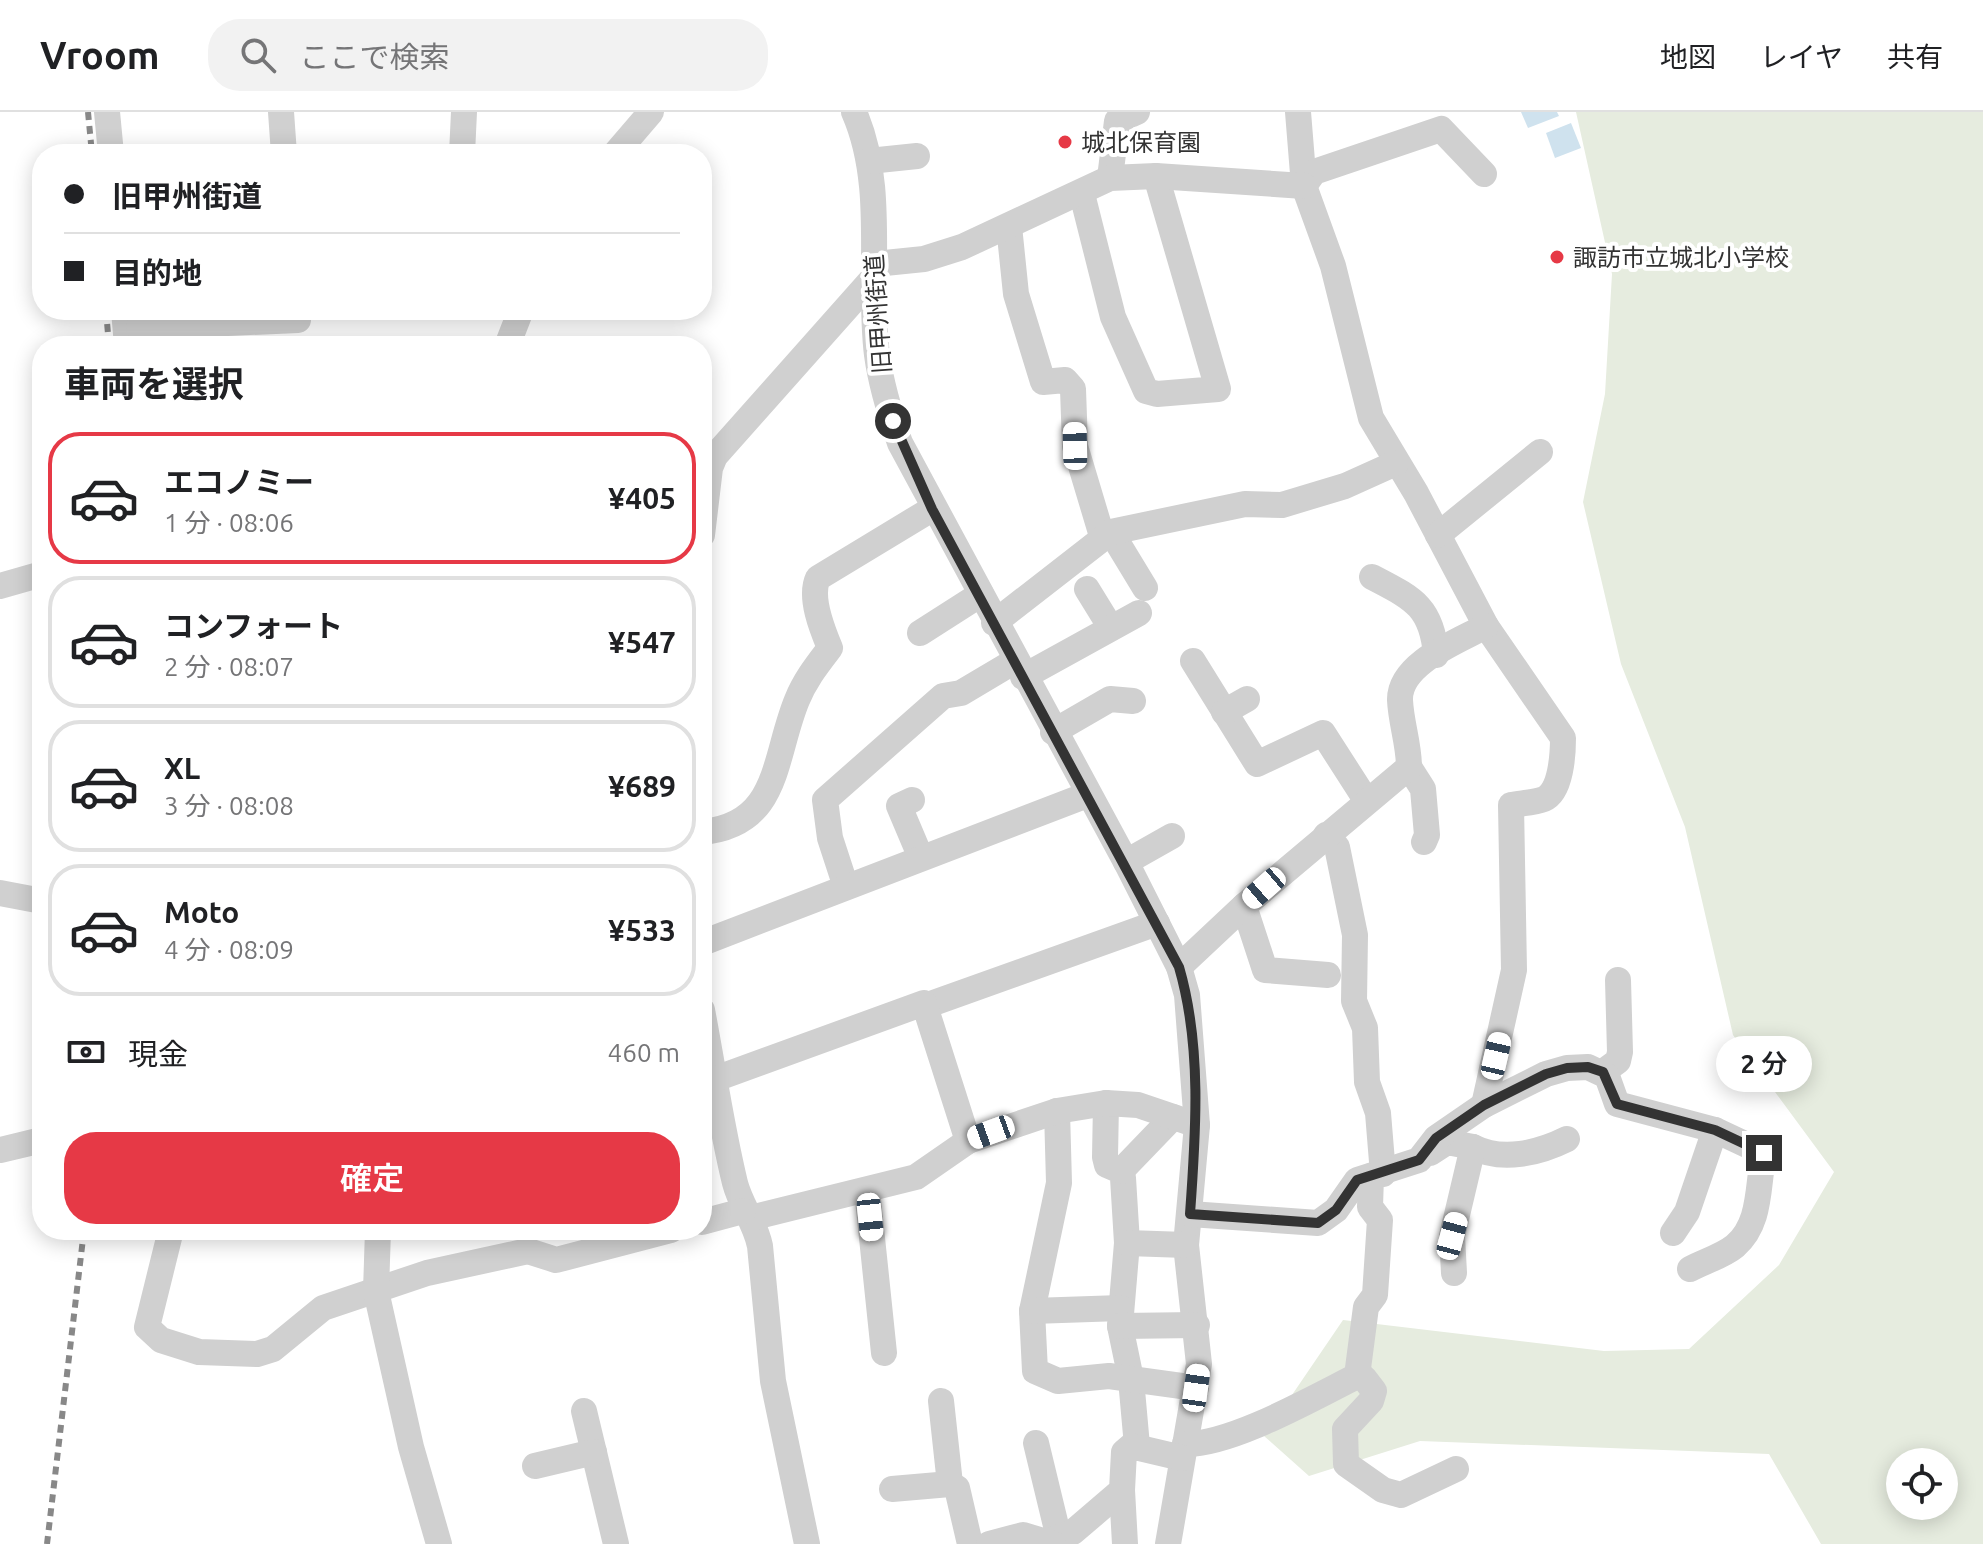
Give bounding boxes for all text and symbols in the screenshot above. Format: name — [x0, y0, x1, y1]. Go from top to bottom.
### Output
search box — [208, 19, 768, 91]
icon: search — [236, 33, 280, 77]
text: Vroom — [40, 34, 160, 76]
text: ここで検索 — [300, 40, 450, 74]
text: 地図 — [1660, 41, 1716, 72]
text: レイヤ — [1760, 41, 1843, 72]
text: 共有 — [1887, 41, 1943, 72]
place label: 城北保育園 — [1081, 129, 1201, 156]
marker: 城北保育園 — [1056, 133, 1074, 151]
text: 旧甲州街道 — [112, 179, 262, 213]
place label: 諏訪市立城北小学校 — [1573, 244, 1789, 271]
marker: 諏訪市立城北小学校 — [1548, 248, 1566, 266]
street label: 旧甲州街道 — [860, 253, 896, 375]
text: 目的地 — [112, 256, 202, 290]
text: 車両を選択 — [64, 363, 244, 404]
route start — [875, 403, 911, 439]
car — [1063, 422, 1087, 470]
icon: car — [68, 462, 140, 534]
text: エコノミー — [164, 465, 314, 499]
text: ¥405 — [608, 481, 676, 515]
text: 1 分 · 08:06 — [164, 508, 294, 537]
icon: car — [68, 606, 140, 678]
text: コンフォート — [164, 609, 343, 643]
text: ¥547 — [608, 625, 676, 659]
text: 2 分 · 08:07 — [164, 652, 294, 681]
icon: car — [68, 750, 140, 822]
text: XL — [164, 751, 200, 785]
text: ¥689 — [608, 769, 676, 803]
text: 3 分 · 08:08 — [164, 791, 294, 820]
car — [1238, 863, 1290, 913]
icon: car — [68, 894, 140, 966]
text: Moto — [164, 895, 239, 929]
text: ¥533 — [608, 913, 676, 947]
text: 4 分 · 08:09 — [164, 935, 294, 964]
icon: cash — [64, 1030, 108, 1074]
car — [1479, 1030, 1513, 1082]
text: 現金 — [128, 1037, 188, 1071]
callout: 2 分 — [1716, 1037, 1812, 1093]
text: 460 m — [608, 1038, 680, 1067]
text: 2 分 — [1741, 1049, 1787, 1078]
car — [964, 1113, 1018, 1151]
button: 確定 — [64, 1132, 680, 1224]
route end — [1746, 1135, 1782, 1171]
car — [856, 1192, 884, 1242]
car — [1434, 1210, 1470, 1262]
car — [1181, 1363, 1211, 1413]
map controls — [1886, 1448, 1958, 1520]
button: locate — [1886, 1448, 1958, 1520]

